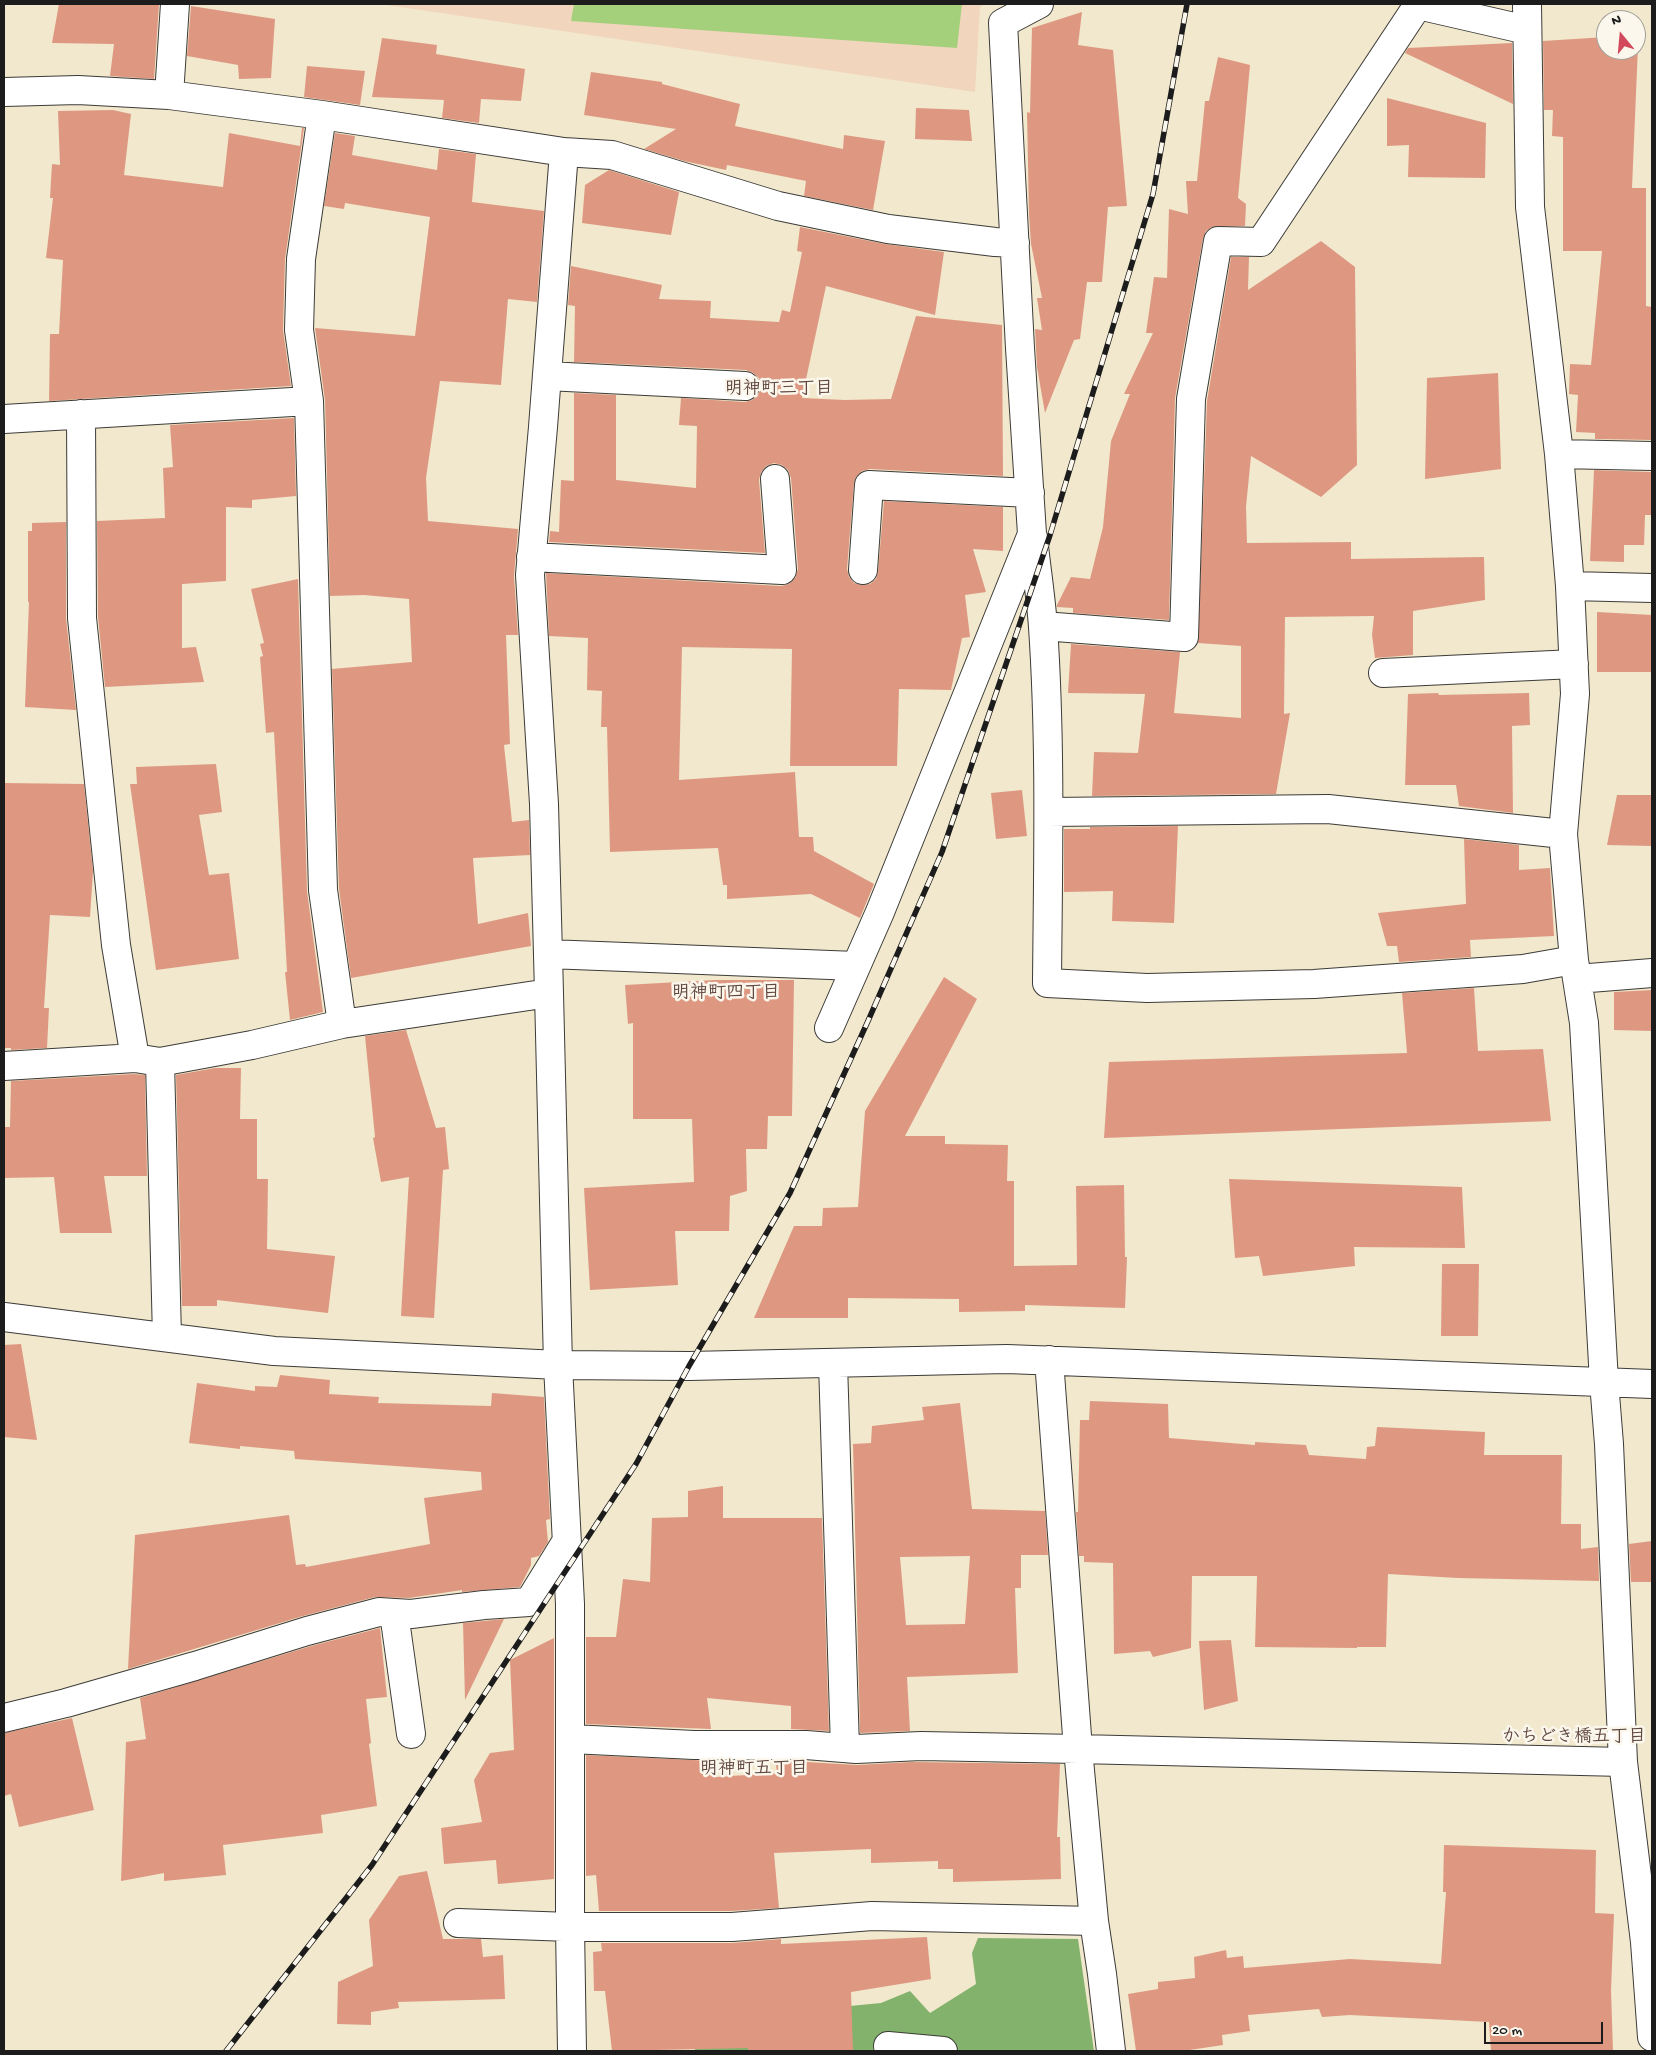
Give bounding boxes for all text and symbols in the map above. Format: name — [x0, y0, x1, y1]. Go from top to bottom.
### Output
north arrow — [1596, 10, 1646, 60]
text: N — [1610, 12, 1624, 31]
district label: 明神町三丁目 — [725, 379, 833, 401]
district label: 明神町四丁目 — [672, 983, 780, 1005]
district label: かちどき橋五丁目 — [1502, 1727, 1646, 1749]
district label: 明神町五丁目 — [700, 1759, 808, 1781]
scale bar — [1486, 2012, 1605, 2044]
text: 20 m — [1492, 2022, 1522, 2040]

